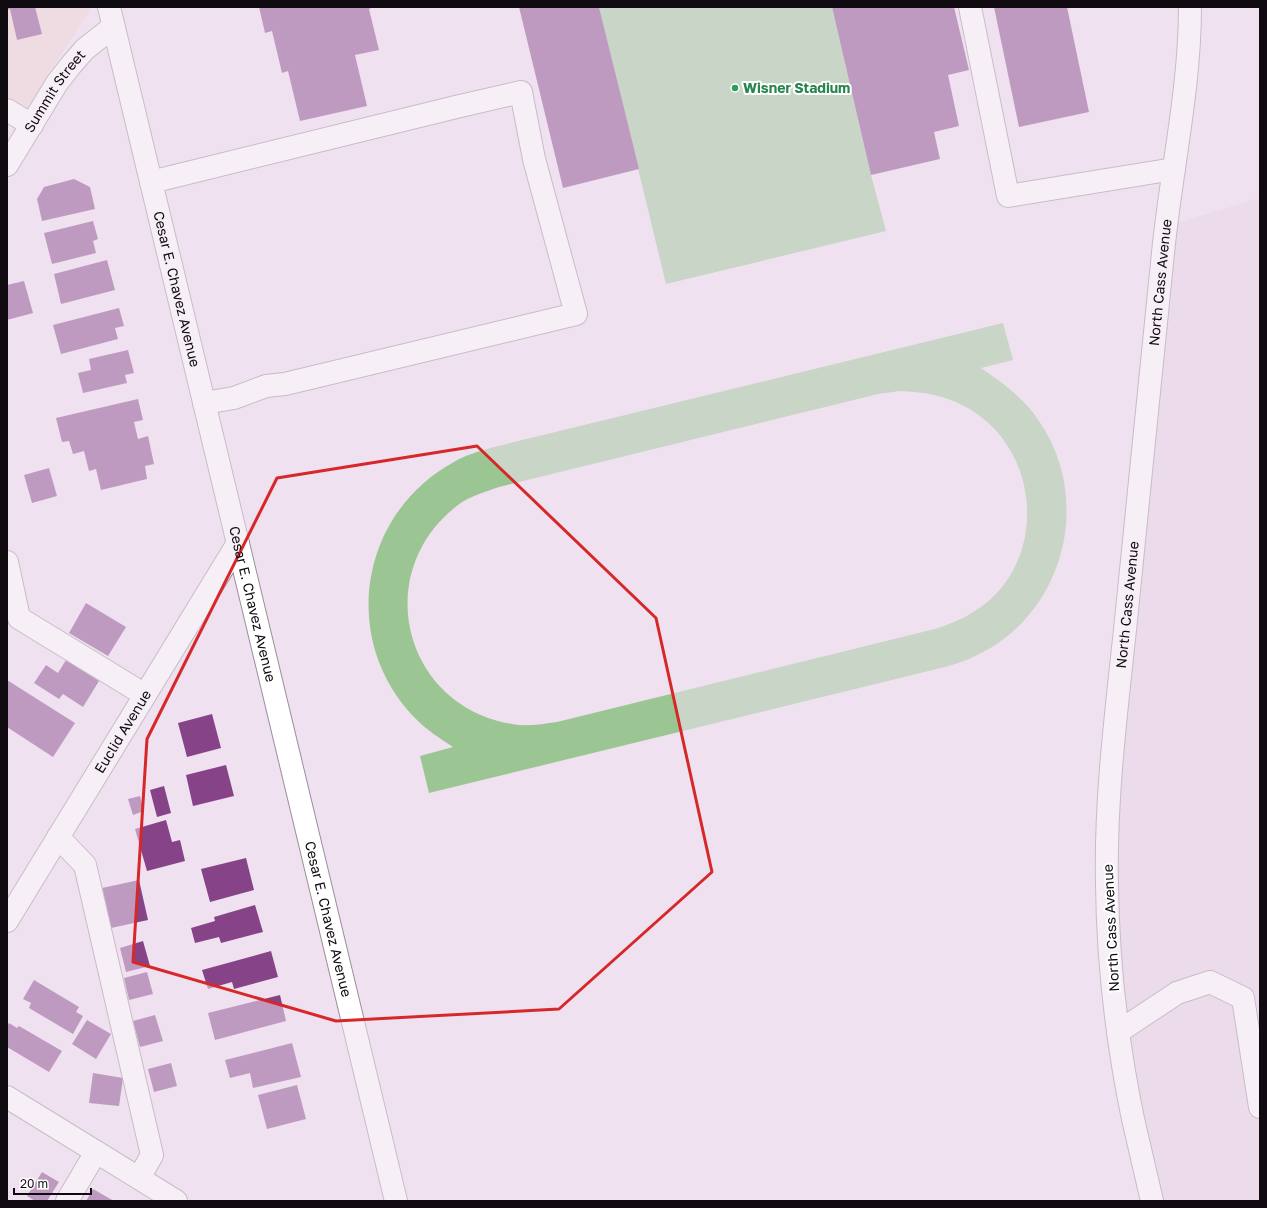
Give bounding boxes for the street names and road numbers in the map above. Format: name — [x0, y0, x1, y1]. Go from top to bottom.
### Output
street label: Summit Street — [20, 46, 89, 135]
street label: Cesar E. Chavez Avenue — [150, 209, 204, 369]
street label: North Cass Avenue — [1145, 218, 1175, 347]
street label: Cesar E. Chavez Avenue — [226, 524, 280, 684]
street label: North Cass Avenue — [1112, 540, 1142, 669]
street label: Euclid Avenue — [90, 687, 154, 776]
street label: Cesar E. Chavez Avenue — [302, 839, 356, 999]
street label: North Cass Avenue — [1099, 864, 1122, 992]

